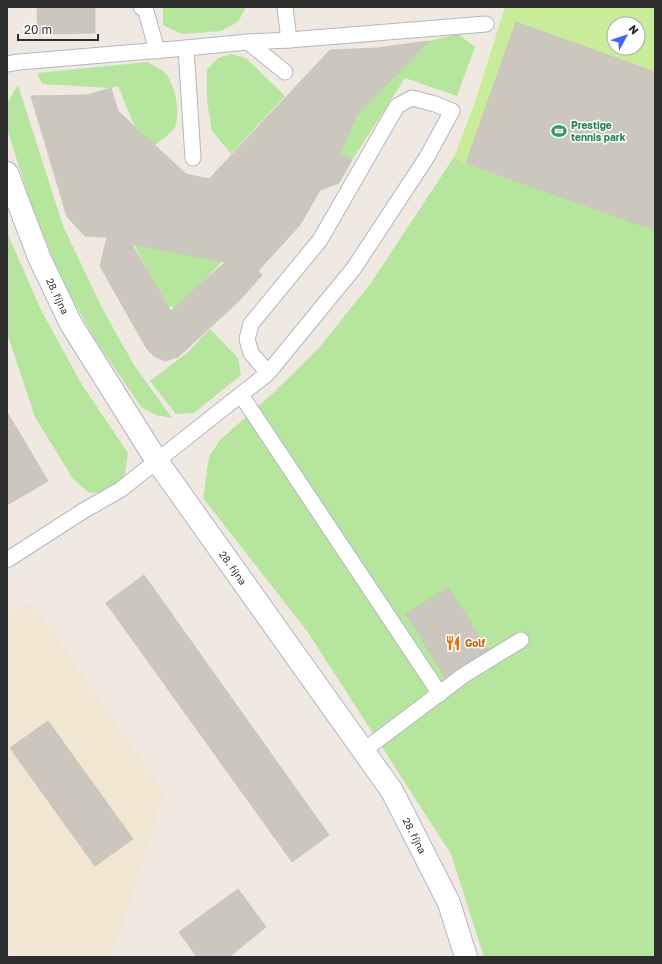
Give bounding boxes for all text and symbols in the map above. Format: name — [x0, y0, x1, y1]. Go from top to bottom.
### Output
scale bar — [18, 16, 98, 42]
north arrow — [606, 16, 646, 56]
text: 20 m — [24, 22, 52, 37]
text: N — [626, 22, 642, 37]
place label: Prestige tennis park — [571, 119, 626, 143]
sports icon: Prestige tennis park — [550, 122, 568, 140]
street label: 28. října — [44, 276, 71, 316]
street label: 28. října — [217, 549, 249, 587]
restaurant icon: Golf — [444, 634, 462, 652]
place label: Golf — [465, 637, 486, 649]
street label: 28. října — [401, 816, 429, 856]

